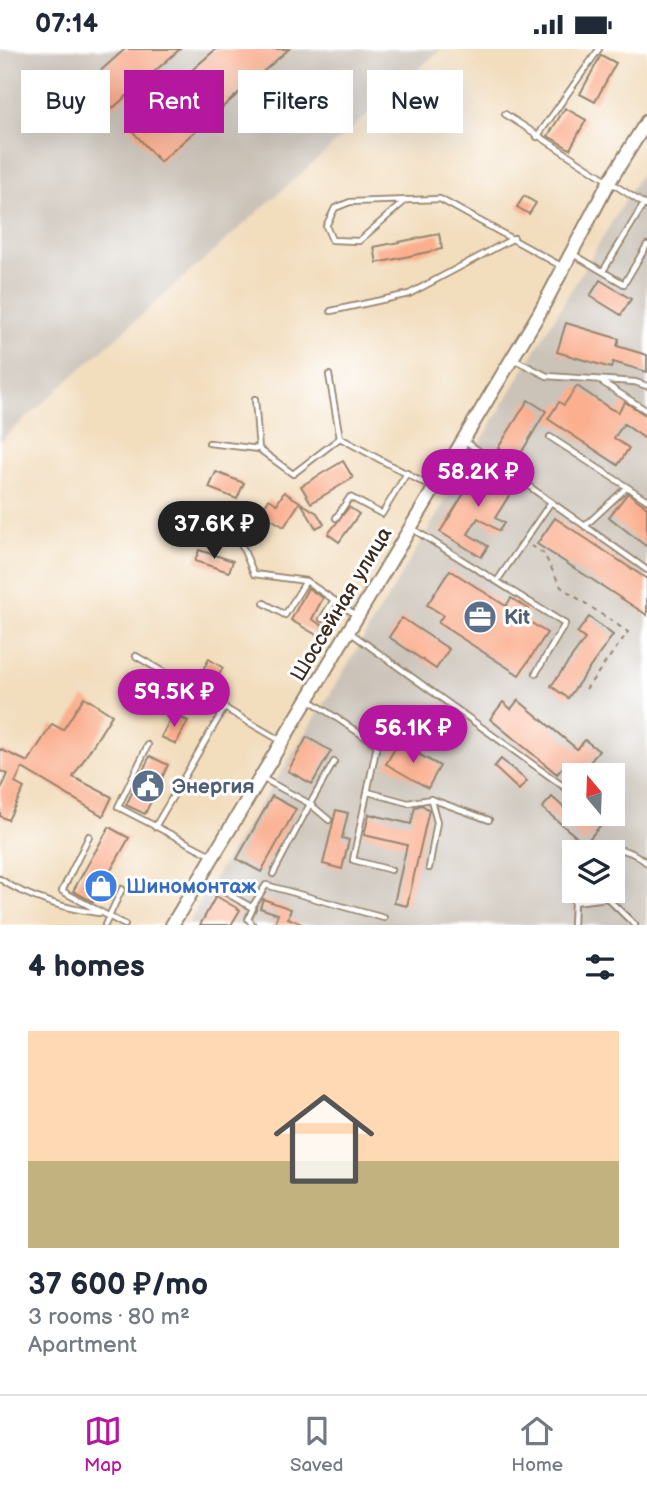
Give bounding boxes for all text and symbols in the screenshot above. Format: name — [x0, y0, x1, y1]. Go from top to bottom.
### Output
text: 07:14 — [35, 9, 98, 40]
chip: Buy — [21, 70, 110, 133]
chip: Rent — [124, 70, 224, 133]
chip: Filters — [238, 70, 353, 133]
chip: New — [367, 70, 463, 133]
pin: 58.2K ₽ — [413, 449, 543, 509]
text: 58.2K ₽ — [437, 458, 519, 486]
pin: 37.6K ₽ — [149, 501, 279, 561]
text: 37.6K ₽ — [174, 510, 254, 538]
street label: Шоссейная улица — [286, 522, 398, 686]
office icon: Kit — [461, 598, 499, 636]
place label: Kit — [504, 605, 530, 630]
pin: 59.5K ₽ — [109, 669, 239, 729]
text: 59.5K ₽ — [134, 678, 214, 706]
pin: 56.1K ₽ — [348, 705, 478, 765]
text: 56.1K ₽ — [374, 714, 452, 742]
north arrow — [562, 763, 625, 826]
map controls — [562, 763, 625, 903]
public building icon: Энергия — [129, 767, 167, 805]
place label: Энергия — [172, 774, 255, 799]
button: layers — [562, 840, 625, 903]
shop icon: Шиномонтаж — [82, 867, 120, 905]
place label: Шиномонтаж — [126, 874, 256, 899]
icon: filters — [581, 948, 619, 986]
text: 4 homes — [28, 949, 145, 985]
icon: home — [261, 1076, 387, 1202]
text: 37 600 ₽/mo — [28, 1267, 208, 1303]
text: 3 rooms · 80 m² — [28, 1303, 190, 1331]
text: Apartment — [28, 1331, 137, 1359]
tab: Map — [84, 1412, 122, 1477]
tab: Saved — [290, 1412, 343, 1477]
tab: Home — [511, 1412, 563, 1477]

